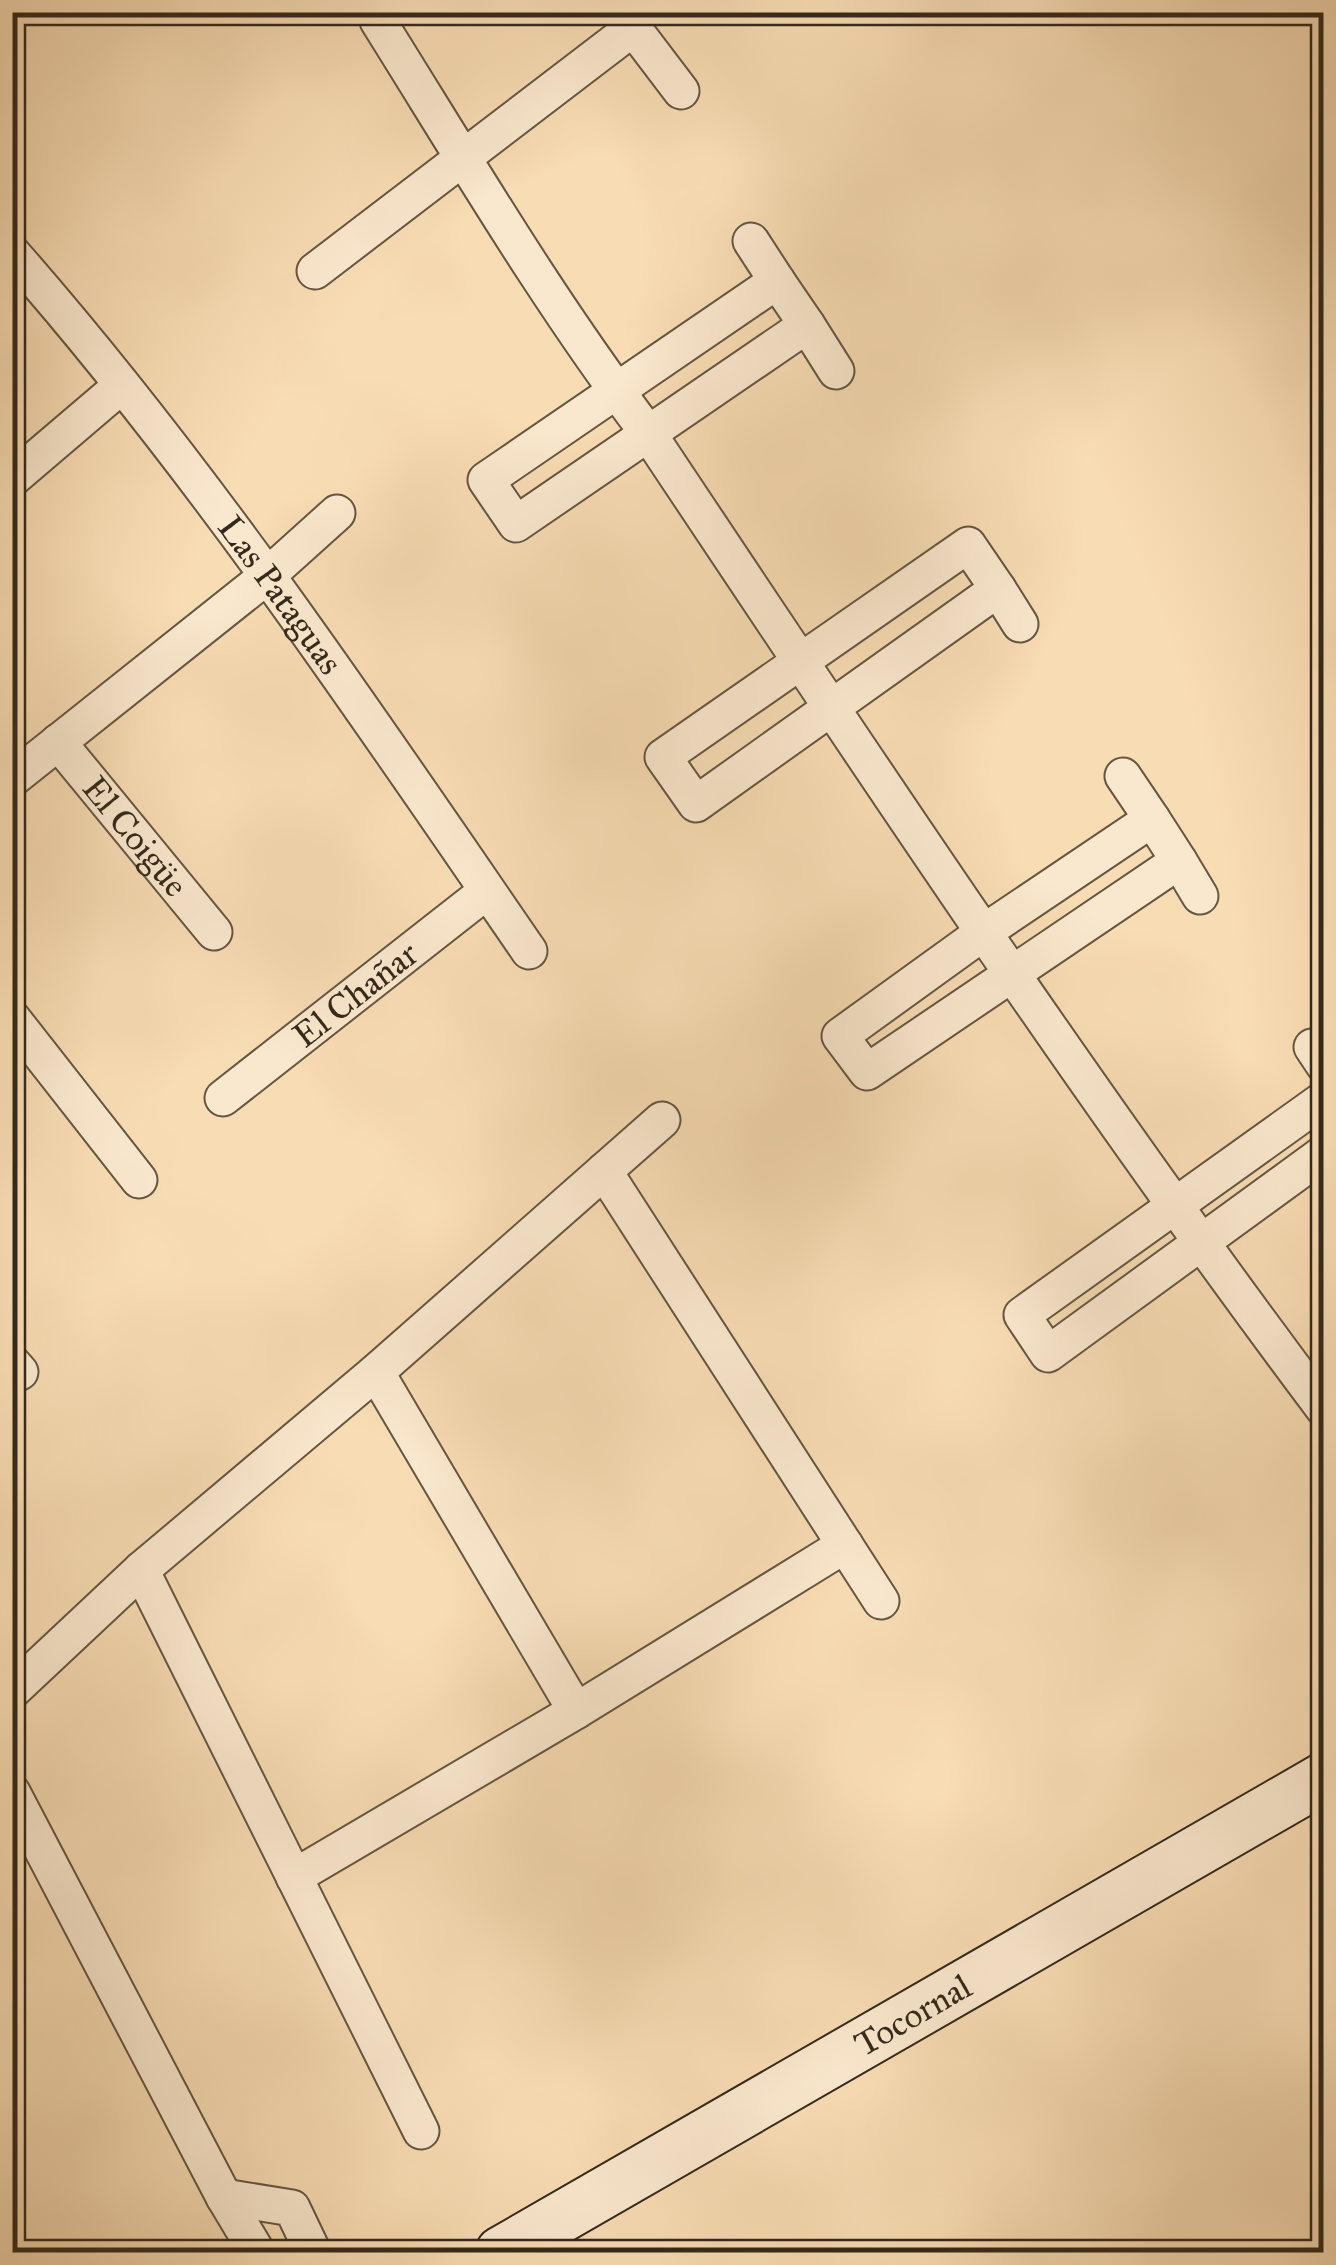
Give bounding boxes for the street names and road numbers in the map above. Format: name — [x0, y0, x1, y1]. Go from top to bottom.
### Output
street label: Las Pataguas — [209, 507, 352, 683]
street label: El Coigüe — [73, 768, 197, 906]
street label: El Chañar — [284, 932, 427, 1057]
street label: Tocornal — [847, 1965, 979, 2066]

